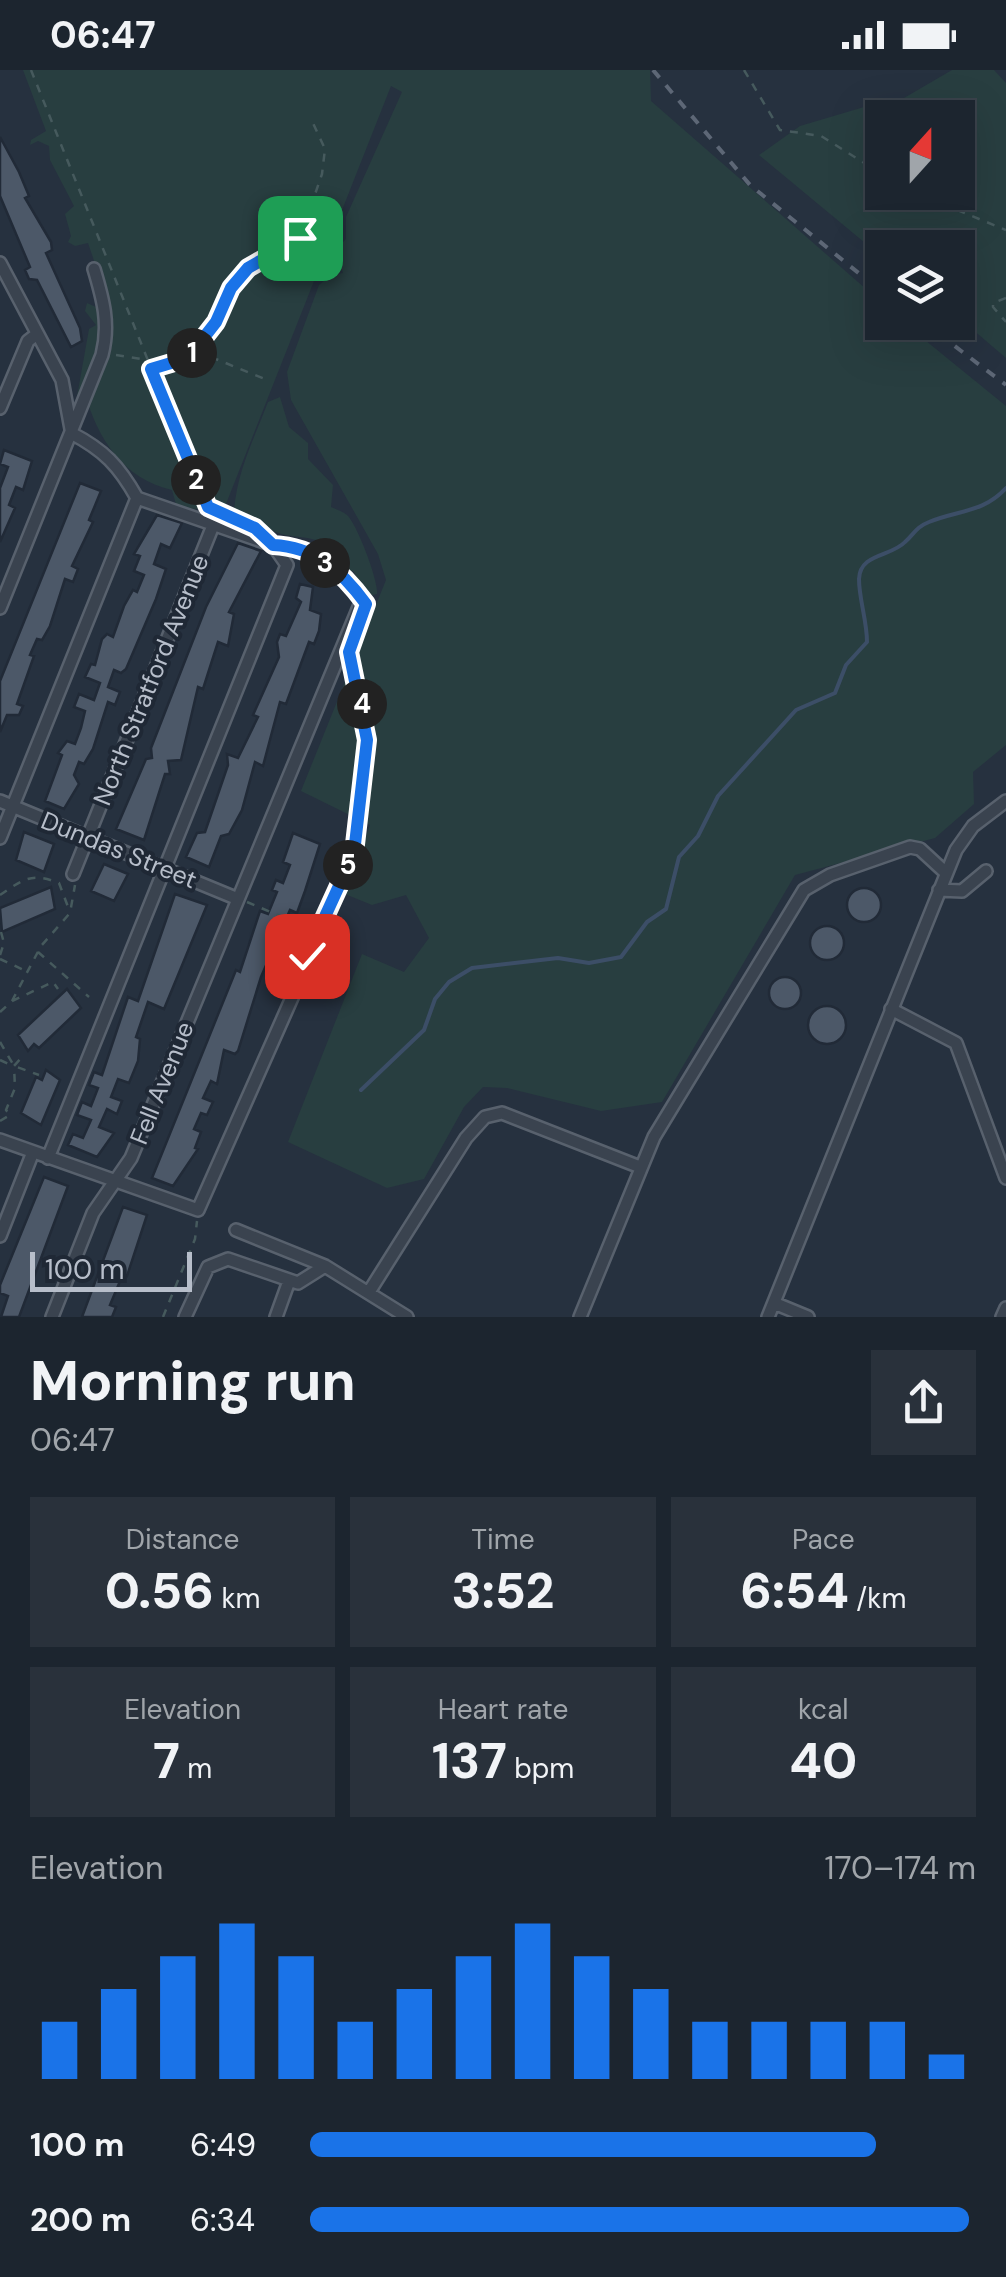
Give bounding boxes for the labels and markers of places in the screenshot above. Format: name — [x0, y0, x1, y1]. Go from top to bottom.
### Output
pin — [258, 196, 343, 281]
pin: 1 — [167, 328, 217, 378]
pin: 2 — [171, 455, 221, 505]
pin: 3 — [300, 538, 350, 588]
pin: 4 — [337, 679, 387, 729]
pin: 5 — [323, 840, 373, 890]
pin — [265, 914, 350, 999]

